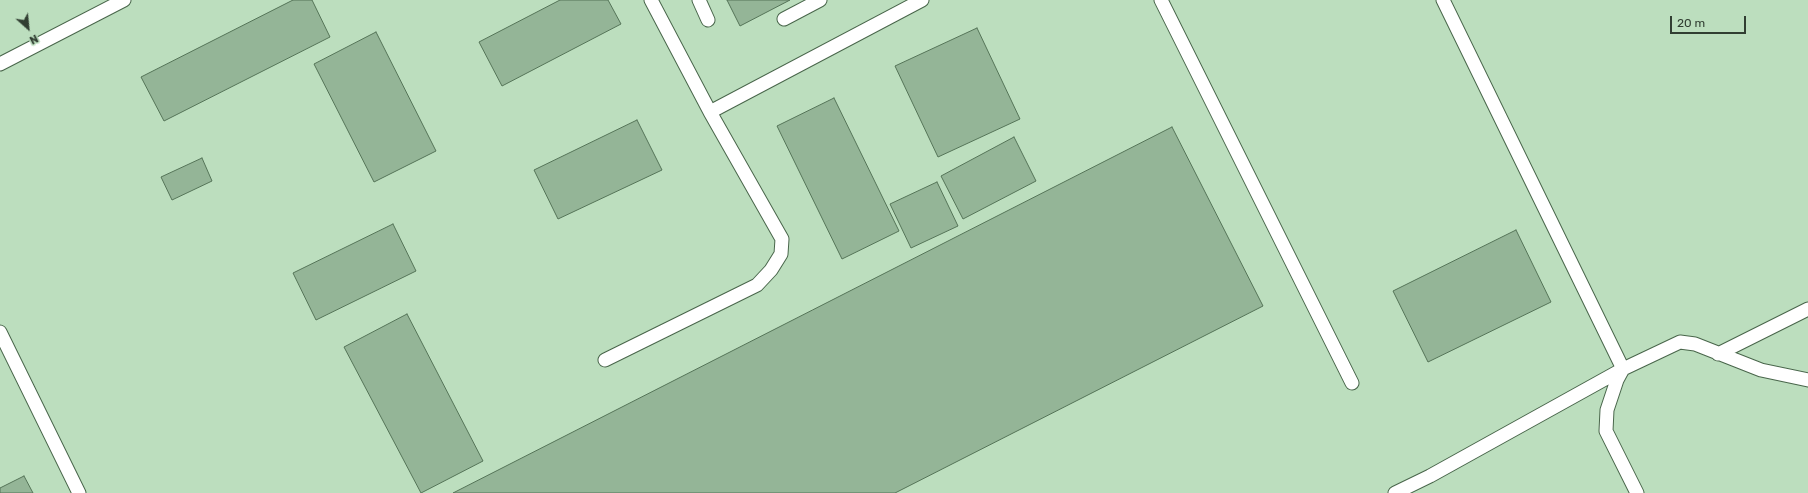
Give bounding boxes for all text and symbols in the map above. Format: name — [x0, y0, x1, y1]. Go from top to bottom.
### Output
north arrow — [8, 8, 48, 48]
scale bar — [1672, 8, 1748, 34]
text: 20 m — [1677, 16, 1705, 30]
text: N — [27, 32, 40, 47]

